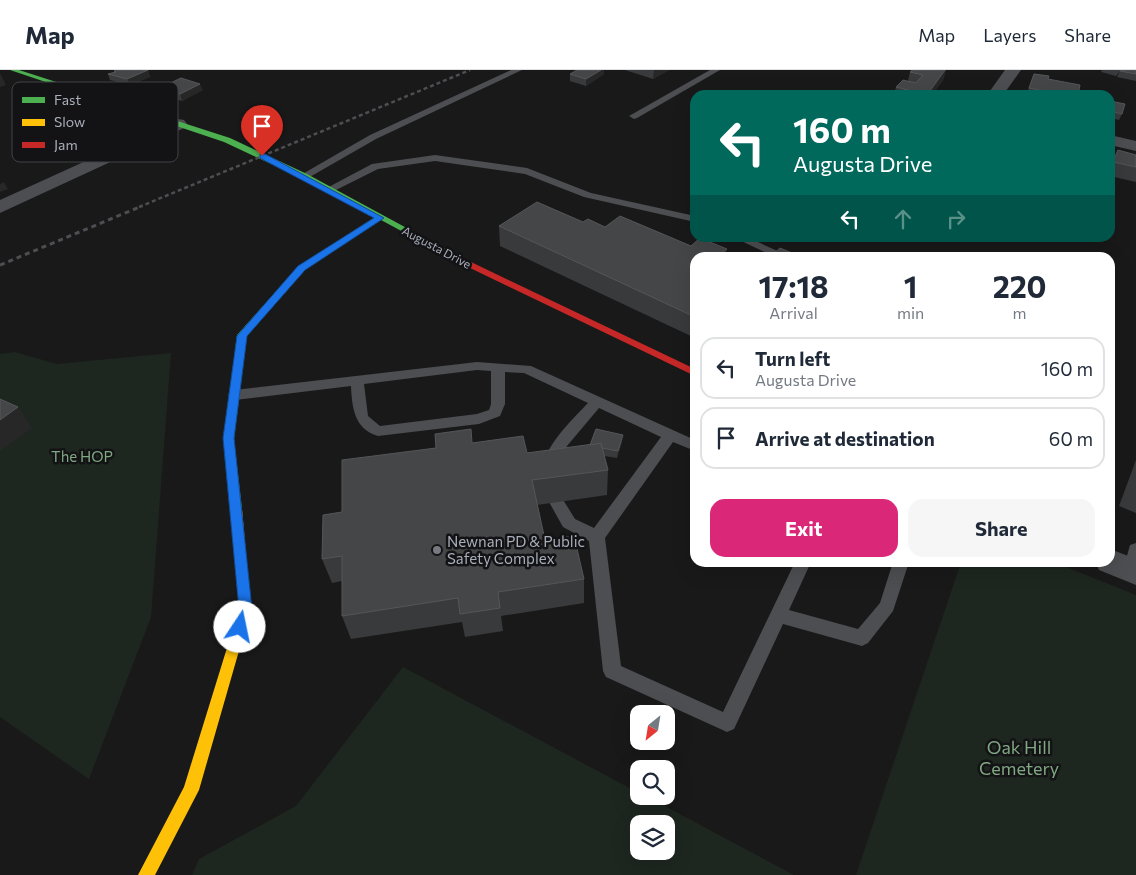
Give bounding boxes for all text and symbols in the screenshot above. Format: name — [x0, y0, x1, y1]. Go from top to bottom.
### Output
text: Map — [25, 20, 75, 49]
text: Map — [918, 24, 955, 46]
text: Layers — [983, 24, 1036, 46]
text: Share — [1064, 24, 1111, 46]
legend — [12, 82, 178, 162]
text: Fast — [54, 91, 81, 108]
pin — [241, 105, 283, 156]
text: 160 m — [793, 107, 891, 150]
icon: left — [710, 110, 775, 175]
icon: arrive — [248, 112, 276, 140]
text: Slow — [54, 113, 85, 130]
text: Jam — [54, 136, 78, 153]
text: Augusta Drive — [793, 150, 932, 177]
icon: left — [836, 205, 864, 233]
icon: ahead — [889, 205, 917, 233]
icon: right — [942, 205, 970, 233]
street label: Augusta Drive — [400, 223, 474, 271]
text: 17:18 — [758, 267, 829, 304]
text: 1 — [904, 267, 917, 304]
text: 220 — [993, 267, 1047, 304]
text: Arrival — [769, 303, 818, 322]
text: min — [897, 303, 924, 322]
text: m — [1013, 303, 1027, 322]
text: Turn left — [755, 347, 830, 370]
icon: left — [712, 354, 740, 382]
text: 160 m — [1041, 357, 1093, 380]
text: Augusta Drive — [755, 370, 856, 389]
icon: arrive — [712, 424, 740, 452]
text: Arrive at destination — [755, 427, 935, 450]
text: 60 m — [1049, 427, 1093, 450]
park label: The HOP — [51, 447, 113, 465]
button: Exit — [710, 499, 898, 557]
button: Share — [908, 499, 1095, 557]
place label: Newnan PD & Public Safety Complex — [447, 532, 585, 567]
marker: Newnan PD & Public Safety Complex — [431, 544, 443, 556]
position arrow — [213, 600, 265, 652]
north arrow — [630, 705, 675, 750]
map controls — [630, 705, 675, 860]
park label: Oak Hill Cemetery — [979, 736, 1059, 779]
button: search — [630, 760, 675, 805]
button: layers — [630, 815, 675, 860]

